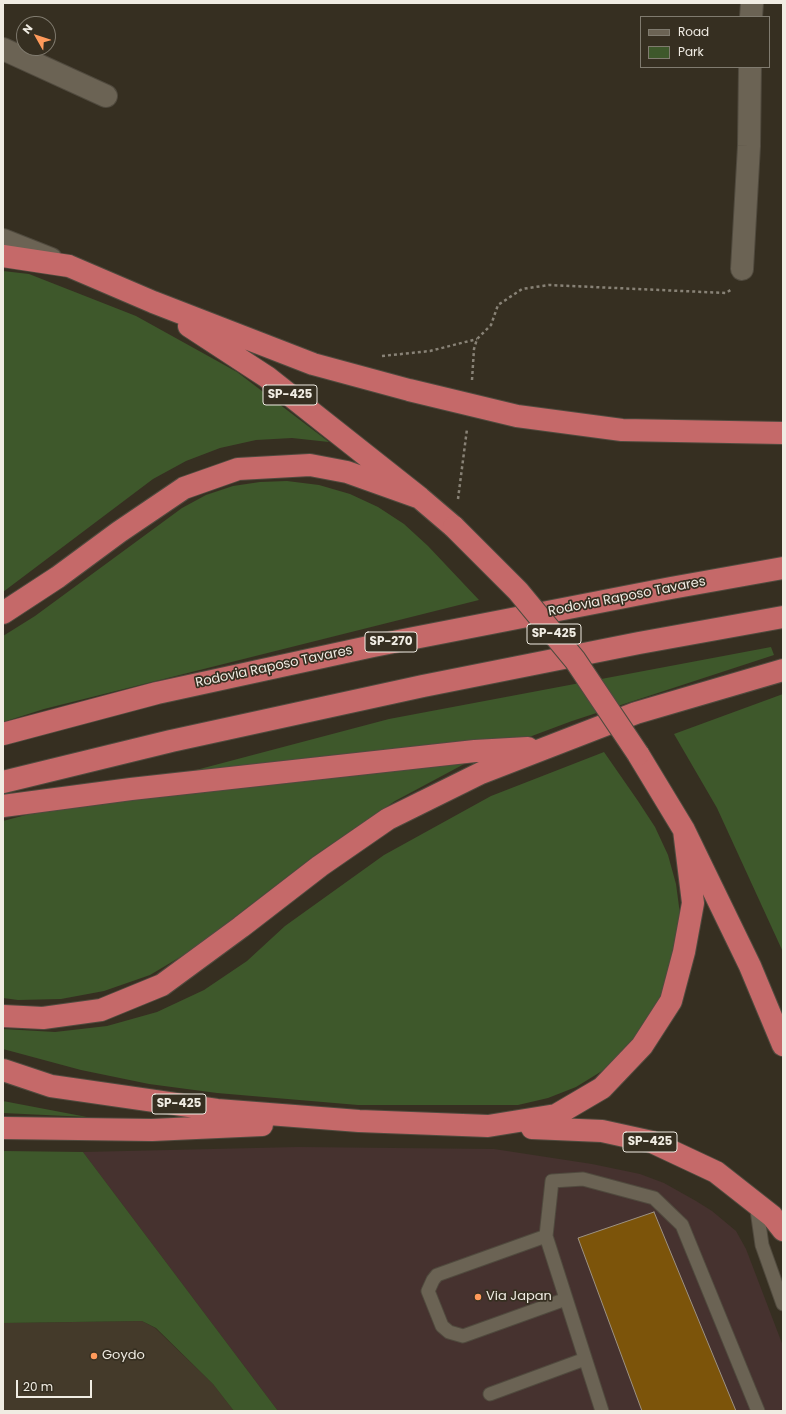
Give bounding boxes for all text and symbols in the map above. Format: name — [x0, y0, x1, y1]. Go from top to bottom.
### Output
north arrow — [16, 16, 56, 56]
legend — [640, 16, 770, 68]
text: N — [19, 21, 36, 37]
text: Road — [678, 23, 709, 40]
text: Park — [678, 43, 704, 60]
road number: SP-425 — [263, 385, 317, 405]
street label: Rodovia Raposo Tavares — [547, 574, 707, 620]
road number: SP-425 — [527, 624, 581, 644]
road number: SP-270 — [365, 632, 417, 652]
street label: Rodovia Raposo Tavares — [194, 643, 354, 691]
road number: SP-425 — [152, 1094, 206, 1114]
road number: SP-425 — [623, 1132, 677, 1152]
place label: Via Japan — [486, 1289, 552, 1305]
marker: Via Japan — [473, 1292, 483, 1302]
place label: Goydo — [102, 1348, 145, 1364]
marker: Goydo — [89, 1351, 99, 1361]
scale bar — [18, 1372, 94, 1398]
text: 20 m — [23, 1378, 53, 1395]

